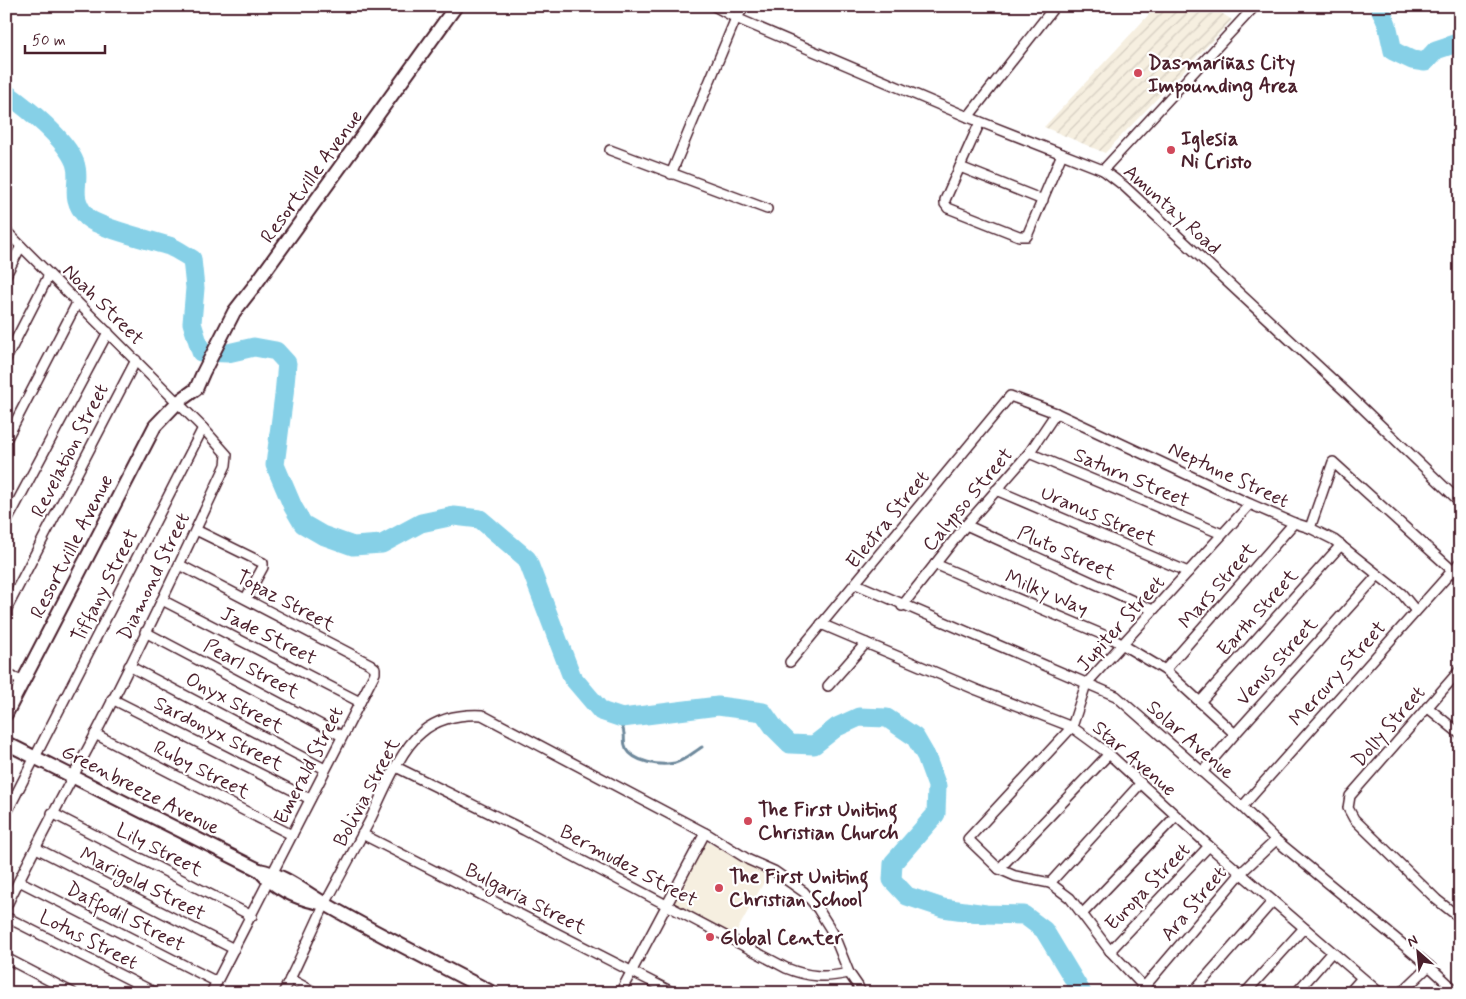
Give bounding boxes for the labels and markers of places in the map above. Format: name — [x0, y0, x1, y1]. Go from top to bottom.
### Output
place label: Dasmariñas City Impounding Area — [1148, 50, 1298, 102]
marker: Dasmariñas City Impounding Area — [1132, 67, 1144, 79]
place label: Iglesia Ni Cristo — [1181, 126, 1252, 176]
marker: Iglesia Ni Cristo — [1165, 144, 1177, 156]
place label: The First Uniting Christian Church — [758, 797, 899, 847]
marker: The First Uniting Christian Church — [742, 815, 754, 827]
place label: The First Uniting Christian School — [729, 864, 869, 914]
marker: The First Uniting Christian School — [713, 882, 725, 894]
place label: Global Center — [720, 925, 843, 952]
marker: Global Center — [704, 931, 716, 943]

